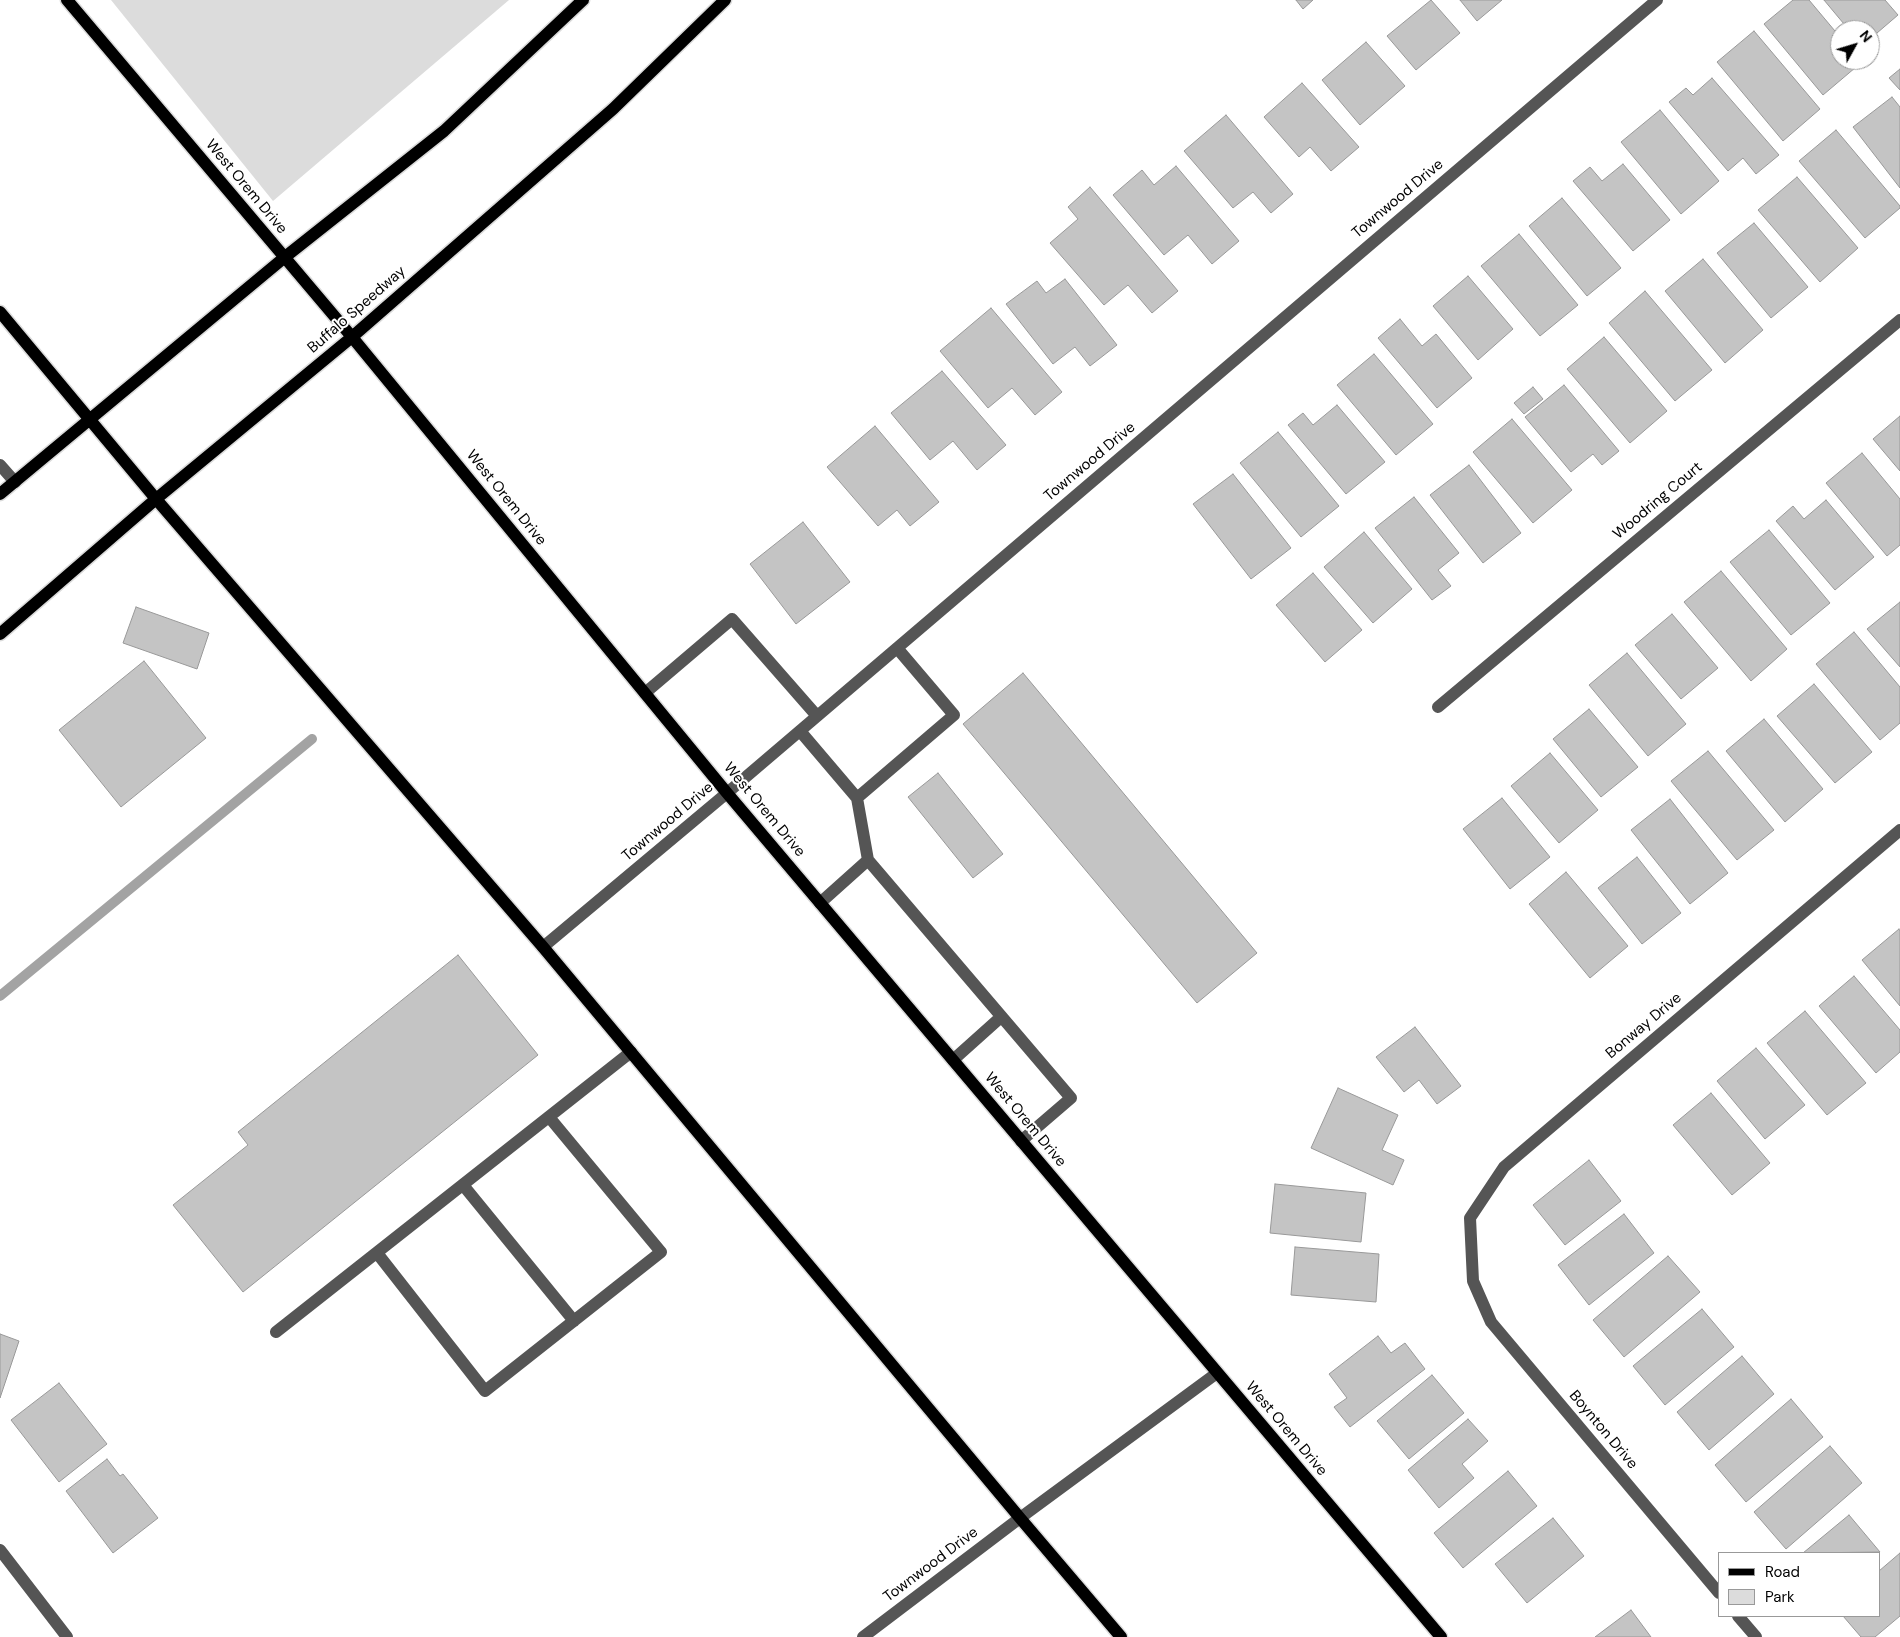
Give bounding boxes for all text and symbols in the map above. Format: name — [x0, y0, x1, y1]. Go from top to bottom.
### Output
north arrow — [1830, 20, 1880, 70]
text: N — [1856, 27, 1876, 46]
street label: West Orem Drive — [201, 136, 291, 238]
street label: Townwood Drive — [1349, 156, 1447, 242]
street label: Buffalo Speedway — [304, 263, 410, 357]
street label: Townwood Drive — [1041, 419, 1139, 505]
street label: West Orem Drive — [462, 447, 550, 549]
street label: Woodring Court — [1610, 459, 1706, 543]
street label: West Orem Drive — [719, 759, 809, 861]
street label: Townwood Drive — [619, 779, 717, 865]
street label: Bonway Drive — [1602, 989, 1686, 1063]
street label: West Orem Drive — [980, 1069, 1070, 1171]
street label: West Orem Drive — [1241, 1378, 1331, 1480]
street label: Boynton Drive — [1565, 1387, 1641, 1473]
street label: Townwood Drive — [880, 1524, 982, 1606]
legend — [1718, 1552, 1880, 1617]
text: Road — [1765, 1562, 1800, 1582]
text: Park — [1765, 1587, 1795, 1607]

